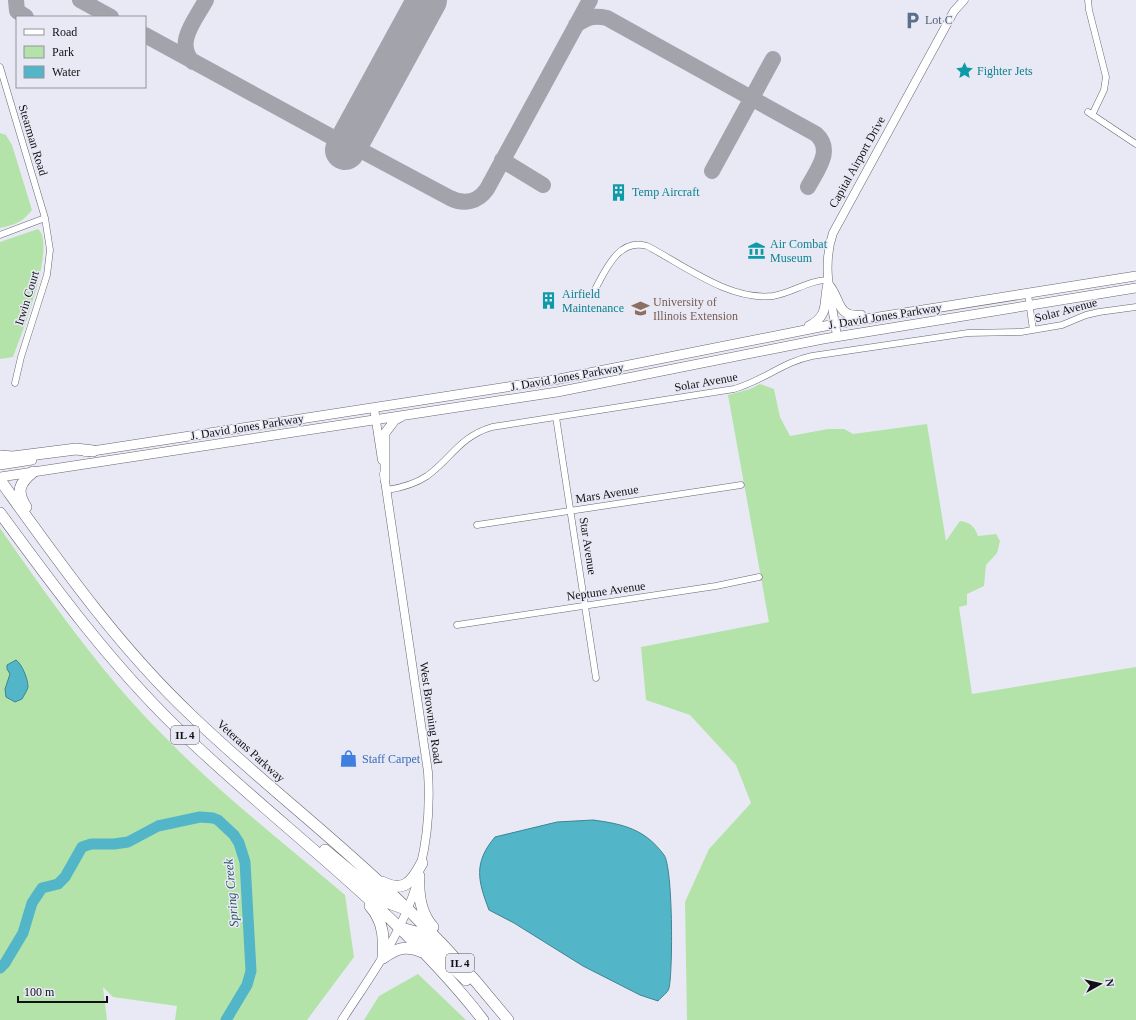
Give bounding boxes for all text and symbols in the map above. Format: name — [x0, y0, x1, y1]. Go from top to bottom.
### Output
parking icon: Lot C — [902, 10, 922, 30]
place label: Lot C — [925, 13, 953, 27]
legend — [16, 16, 146, 88]
text: Road — [52, 25, 77, 39]
text: Park — [52, 45, 74, 59]
place icon: Fighter Jets — [954, 61, 974, 81]
place label: Fighter Jets — [977, 64, 1033, 78]
text: Water — [52, 65, 80, 79]
street label: Stearman Road — [16, 103, 50, 177]
street label: Capital Airport Drive — [826, 114, 888, 210]
building icon: Temp Aircraft — [609, 182, 629, 202]
place label: Temp Aircraft — [632, 185, 700, 199]
place label: Air Combat Museum — [770, 237, 828, 265]
museum icon: Air Combat Museum — [747, 241, 767, 261]
street label: Irwin Court — [12, 268, 42, 327]
place label: Airfield Maintenance — [562, 287, 624, 315]
building icon: Airfield Maintenance — [539, 291, 559, 311]
place label: University of Illinois Extension — [653, 295, 738, 323]
street label: Solar Avenue — [1033, 295, 1099, 325]
school or university icon: University of Illinois Extension — [630, 299, 650, 319]
street label: J. David Jones Parkway — [827, 300, 943, 332]
street label: J. David Jones Parkway — [509, 360, 625, 394]
street label: Solar Avenue — [673, 370, 739, 394]
street label: J. David Jones Parkway — [189, 411, 305, 443]
street label: Mars Avenue — [575, 482, 639, 506]
street label: Star Avenue — [577, 516, 599, 576]
street label: Neptune Avenue — [566, 579, 646, 603]
street label: West Browning Road — [417, 661, 445, 765]
street label: Veterans Parkway — [214, 717, 288, 785]
road number: IL 4 — [171, 726, 199, 744]
shop icon: Staff Carpet — [339, 749, 359, 769]
place label: Staff Carpet — [362, 752, 421, 766]
water label: Spring Creek — [221, 858, 241, 928]
road number: IL 4 — [446, 954, 474, 972]
north arrow — [1080, 964, 1120, 1004]
scale bar — [18, 978, 107, 1004]
text: N — [1103, 978, 1116, 987]
text: 100 m — [24, 985, 55, 999]

